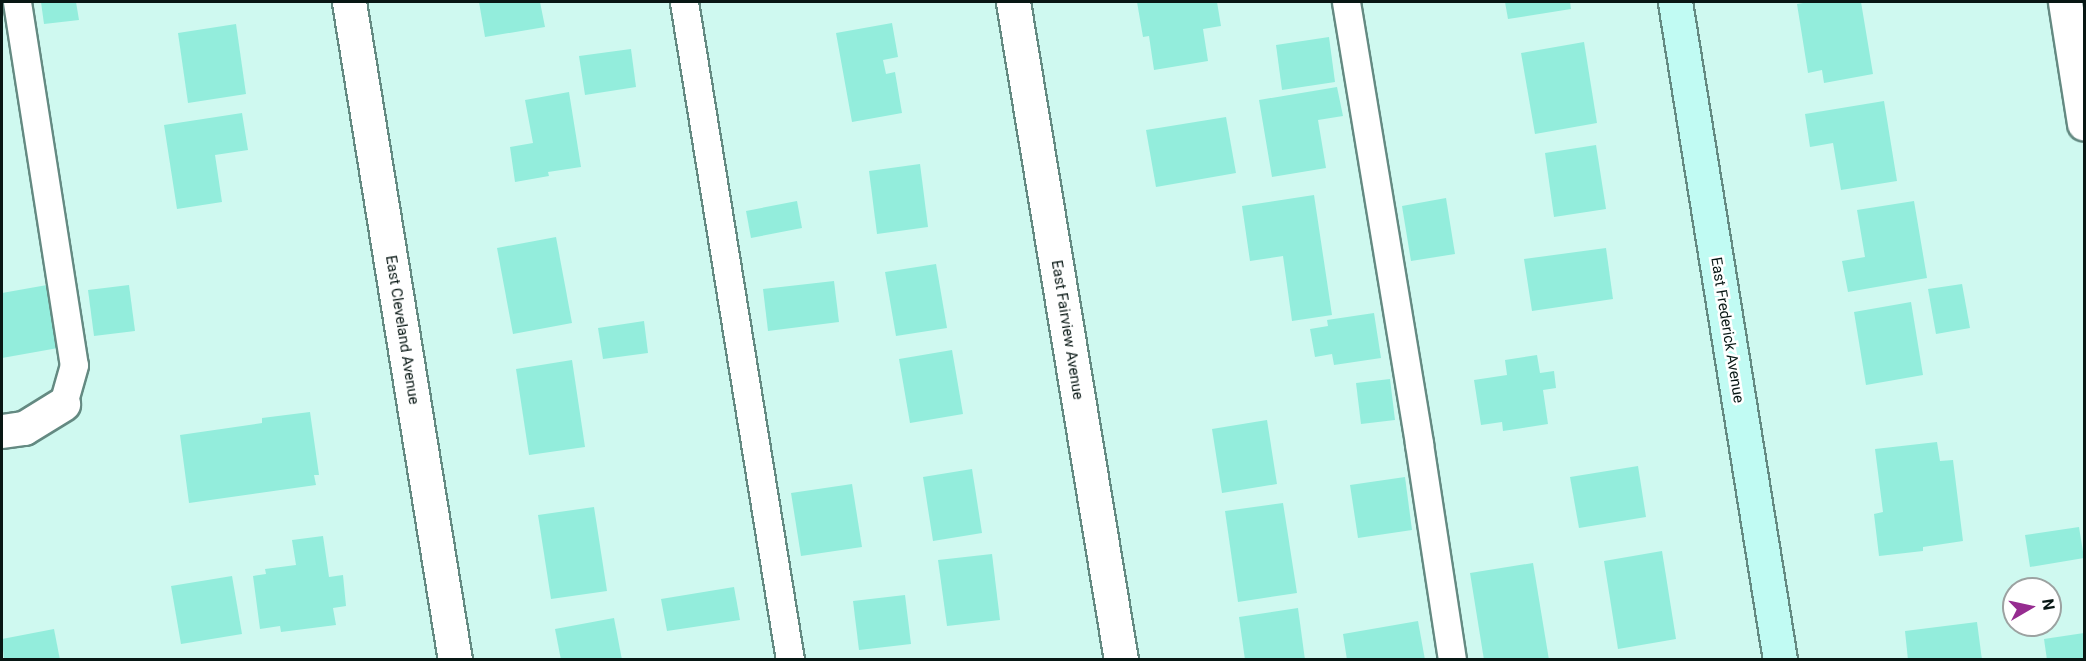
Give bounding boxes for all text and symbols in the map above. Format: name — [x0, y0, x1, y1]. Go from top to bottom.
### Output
street label: East Cleveland Avenue — [381, 254, 423, 406]
street label: East Frederick Avenue — [1707, 256, 1747, 404]
street label: East Fairview Avenue — [1047, 259, 1087, 401]
north arrow — [2002, 577, 2062, 637]
text: N — [2038, 597, 2059, 611]

